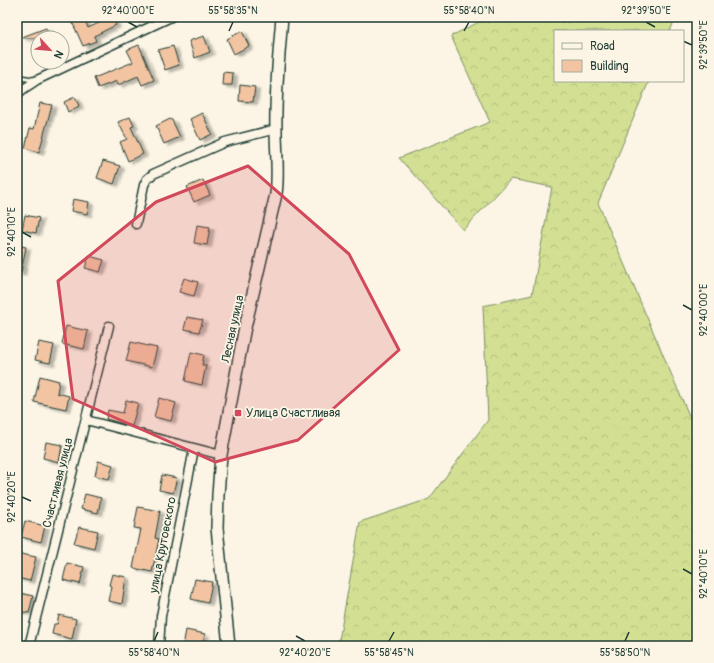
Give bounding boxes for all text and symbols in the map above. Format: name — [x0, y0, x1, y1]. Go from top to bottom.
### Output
text: 92°40'00"E — [102, 5, 154, 17]
text: 55°58'35"N — [208, 5, 258, 17]
text: 55°58'40"N — [443, 5, 495, 17]
text: 92°39'50"E — [621, 5, 671, 17]
text: 92°39'50"E — [698, 20, 710, 70]
north arrow — [30, 30, 70, 70]
legend — [554, 30, 684, 82]
text: Road — [590, 39, 615, 54]
text: N — [51, 48, 66, 61]
text: Building — [590, 59, 629, 74]
text: 92°40'10"E — [6, 207, 18, 257]
text: 92°40'00"E — [698, 284, 710, 336]
street label: Лесная улица — [218, 293, 248, 365]
place label: Улица Счастливая — [246, 406, 341, 421]
marker: Улица Счастливая — [233, 408, 243, 418]
street label: Счастливая улица — [40, 436, 77, 530]
text: 92°40'20"E — [6, 471, 18, 523]
street label: улица Крутовского — [146, 495, 180, 595]
text: 92°40'10"E — [698, 549, 710, 599]
text: 55°58'40"N — [128, 647, 180, 659]
text: 92°40'20"E — [279, 647, 331, 659]
text: 55°58'45"N — [364, 647, 414, 659]
text: 55°58'50"N — [600, 647, 651, 659]

